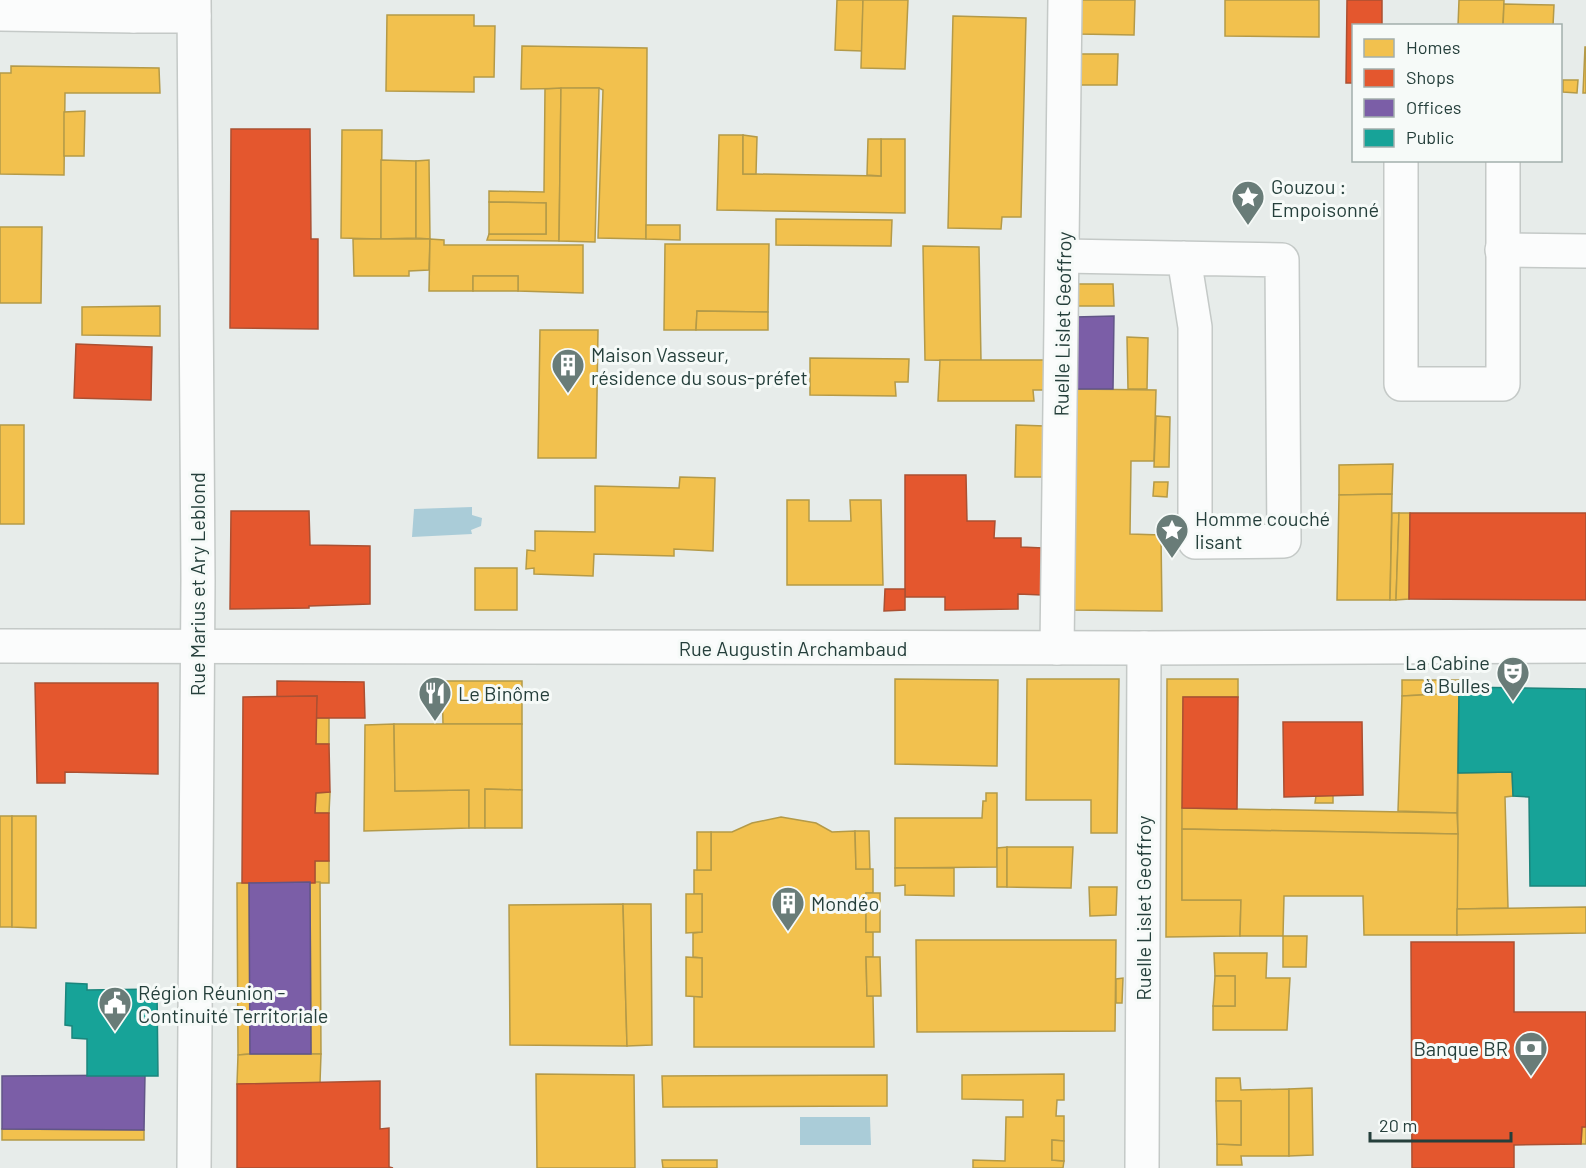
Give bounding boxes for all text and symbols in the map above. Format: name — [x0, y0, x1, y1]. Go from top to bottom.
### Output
legend — [1352, 24, 1562, 162]
text: Homes — [1406, 36, 1460, 58]
text: Shops — [1406, 66, 1455, 88]
text: Offices — [1406, 96, 1462, 118]
text: Public — [1406, 126, 1454, 148]
place label: Gouzou : Empoisonné — [1271, 174, 1379, 221]
place icon: Gouzou : Empoisonné — [1230, 179, 1266, 226]
street label: Ruelle Lislet Geoffroy — [1048, 231, 1076, 417]
place label: Maison Vasseur, résidence du sous-préfet — [591, 342, 808, 389]
building icon: Maison Vasseur, résidence du sous-préfet — [550, 347, 586, 394]
street label: Rue Marius et Ary Leblond — [185, 472, 209, 696]
place label: Homme couché lisant — [1195, 506, 1330, 553]
place icon: Homme couché lisant — [1154, 512, 1190, 559]
street label: Rue Augustin Archambaud — [679, 636, 907, 660]
place label: La Cabine à Bulles — [1405, 650, 1490, 697]
theatre icon: La Cabine à Bulles — [1495, 655, 1531, 702]
restaurant icon: Le Binôme — [417, 675, 453, 722]
place label: Le Binôme — [458, 681, 550, 705]
street label: Ruelle Lislet Geoffroy — [1131, 816, 1155, 1000]
building icon: Mondéo — [770, 885, 806, 932]
place label: Mondéo — [811, 891, 879, 915]
place label: Région Réunion - Continuité Territoriale — [138, 980, 328, 1027]
public building icon: Région Réunion - Continuité Territoriale — [97, 985, 133, 1032]
bank icon: Banque BR — [1513, 1030, 1549, 1077]
place label: Banque BR — [1413, 1036, 1508, 1060]
scale bar — [1370, 1105, 1511, 1143]
text: 20 m — [1379, 1114, 1417, 1136]

